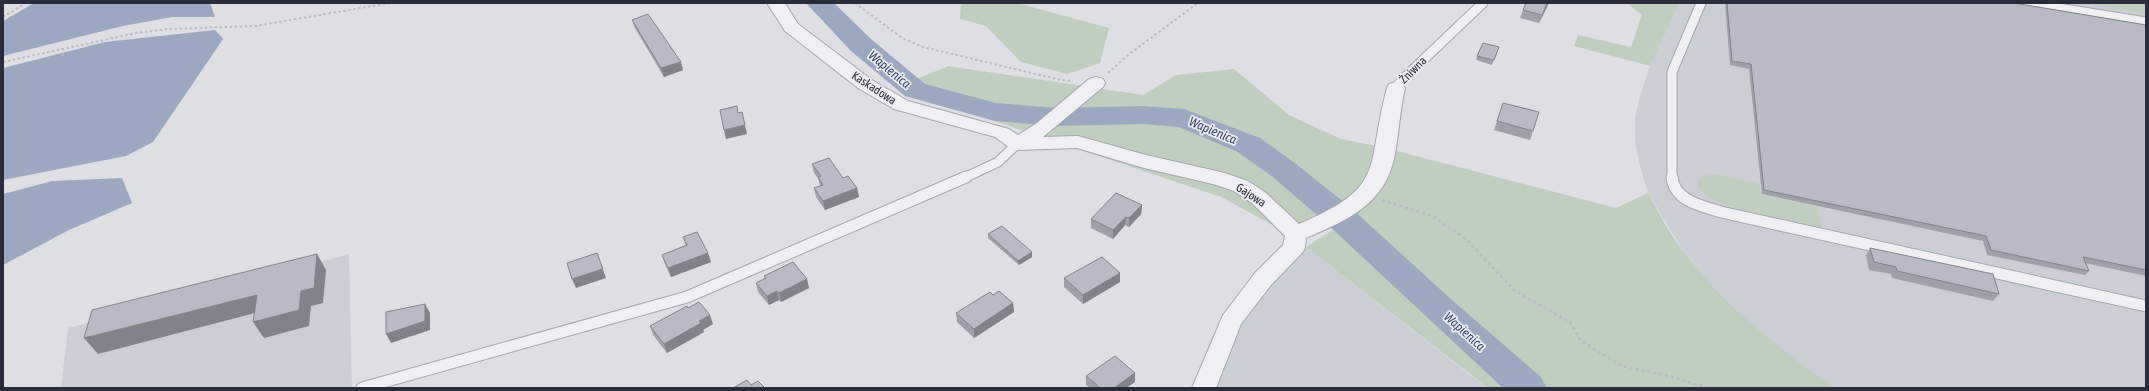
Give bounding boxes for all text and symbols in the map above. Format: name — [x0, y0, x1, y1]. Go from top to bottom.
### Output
water label: Wapienica — [866, 47, 914, 91]
street label: Żniwna — [1397, 54, 1429, 86]
street label: Kaskadowa — [849, 68, 899, 108]
water label: Wapienica — [1187, 114, 1239, 147]
street label: Gajowa — [1233, 180, 1269, 210]
water label: Wapienica — [1441, 309, 1488, 354]

